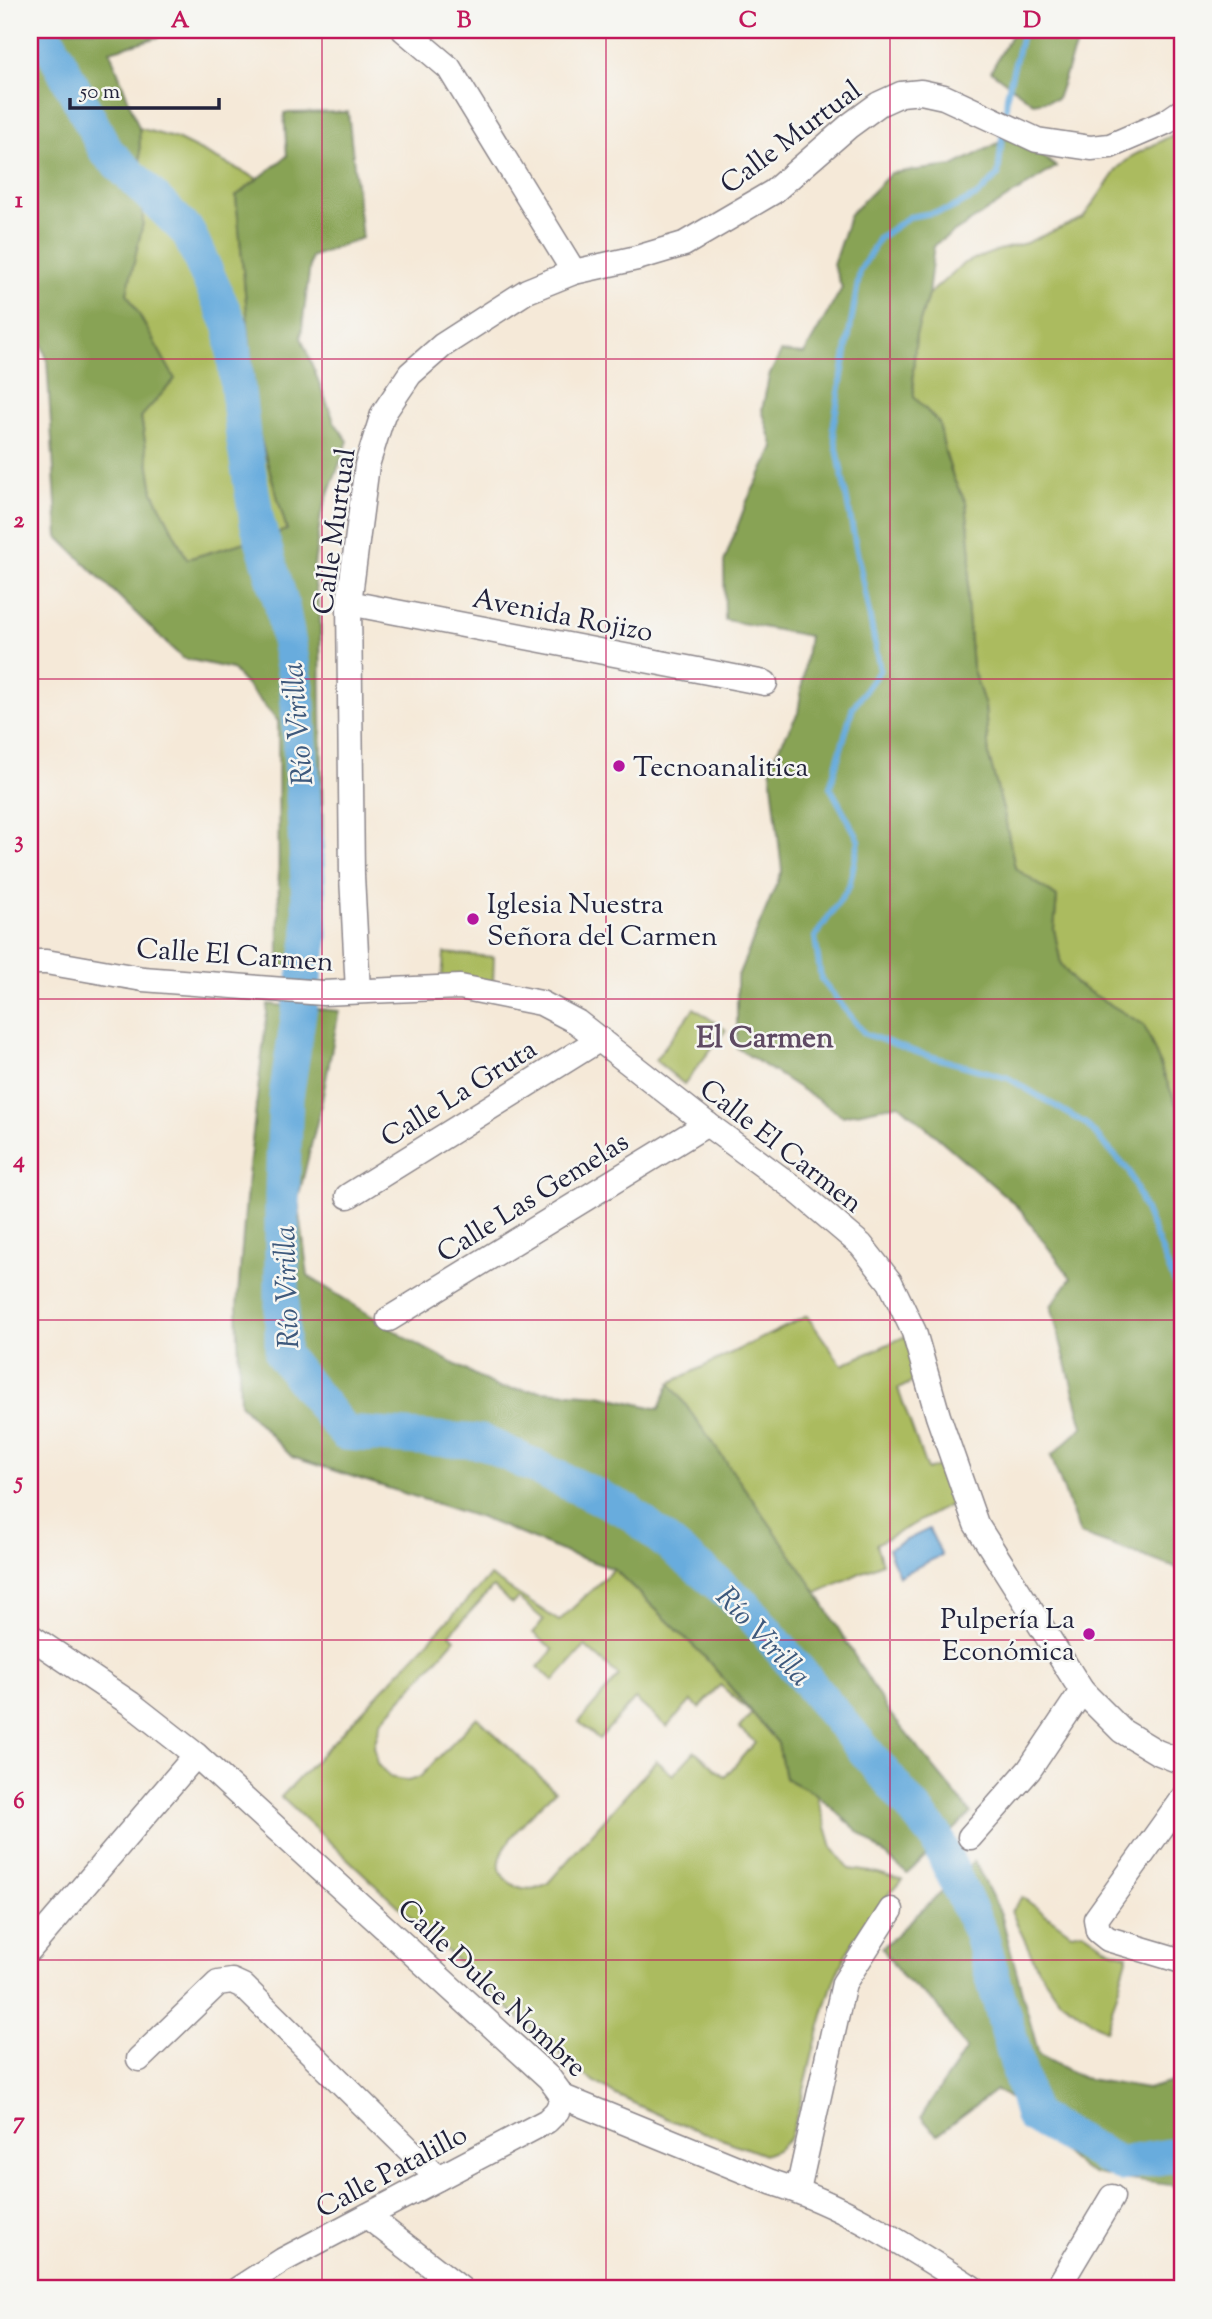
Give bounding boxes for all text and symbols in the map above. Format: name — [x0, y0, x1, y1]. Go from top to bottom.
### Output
text: A — [171, 5, 190, 38]
text: B — [457, 5, 472, 38]
text: C — [739, 5, 757, 38]
text: D — [1023, 5, 1041, 38]
scale bar — [70, 66, 219, 110]
street label: Calle Murtual — [713, 72, 871, 205]
text: 50 m — [79, 78, 120, 108]
text: 1 — [15, 185, 23, 218]
street label: Calle Murtual — [304, 445, 367, 617]
text: 2 — [14, 505, 25, 538]
street label: Avenida Rojizo — [469, 580, 656, 654]
water label: Río Virilla — [273, 661, 326, 787]
place label: Tecnoanalitica — [633, 749, 809, 789]
marker: Tecnoanalitica — [611, 758, 627, 774]
text: 3 — [14, 825, 24, 858]
place label: Iglesia Nuestra Señora del Carmen — [487, 886, 718, 958]
marker: Iglesia Nuestra Señora del Carmen — [465, 911, 481, 927]
street label: Calle El Carmen — [135, 930, 335, 984]
district label: El Carmen — [696, 1018, 834, 1061]
street label: Calle La Gruta — [374, 1031, 545, 1158]
street label: Calle El Carmen — [690, 1071, 870, 1224]
street label: Calle Las Gemelas — [430, 1123, 637, 1274]
text: 4 — [12, 1145, 25, 1178]
water label: Río Virilla — [265, 1225, 312, 1349]
text: 5 — [13, 1466, 23, 1499]
water label: Río Virilla — [704, 1578, 820, 1697]
place label: Pulpería La Económica — [940, 1601, 1075, 1673]
marker: Pulpería La Económica — [1081, 1626, 1097, 1642]
text: 6 — [13, 1786, 25, 1819]
street label: Calle Dulce Nombre — [387, 1891, 595, 2088]
text: 7 — [13, 2106, 25, 2139]
street label: Calle Patalillo — [310, 2116, 475, 2229]

